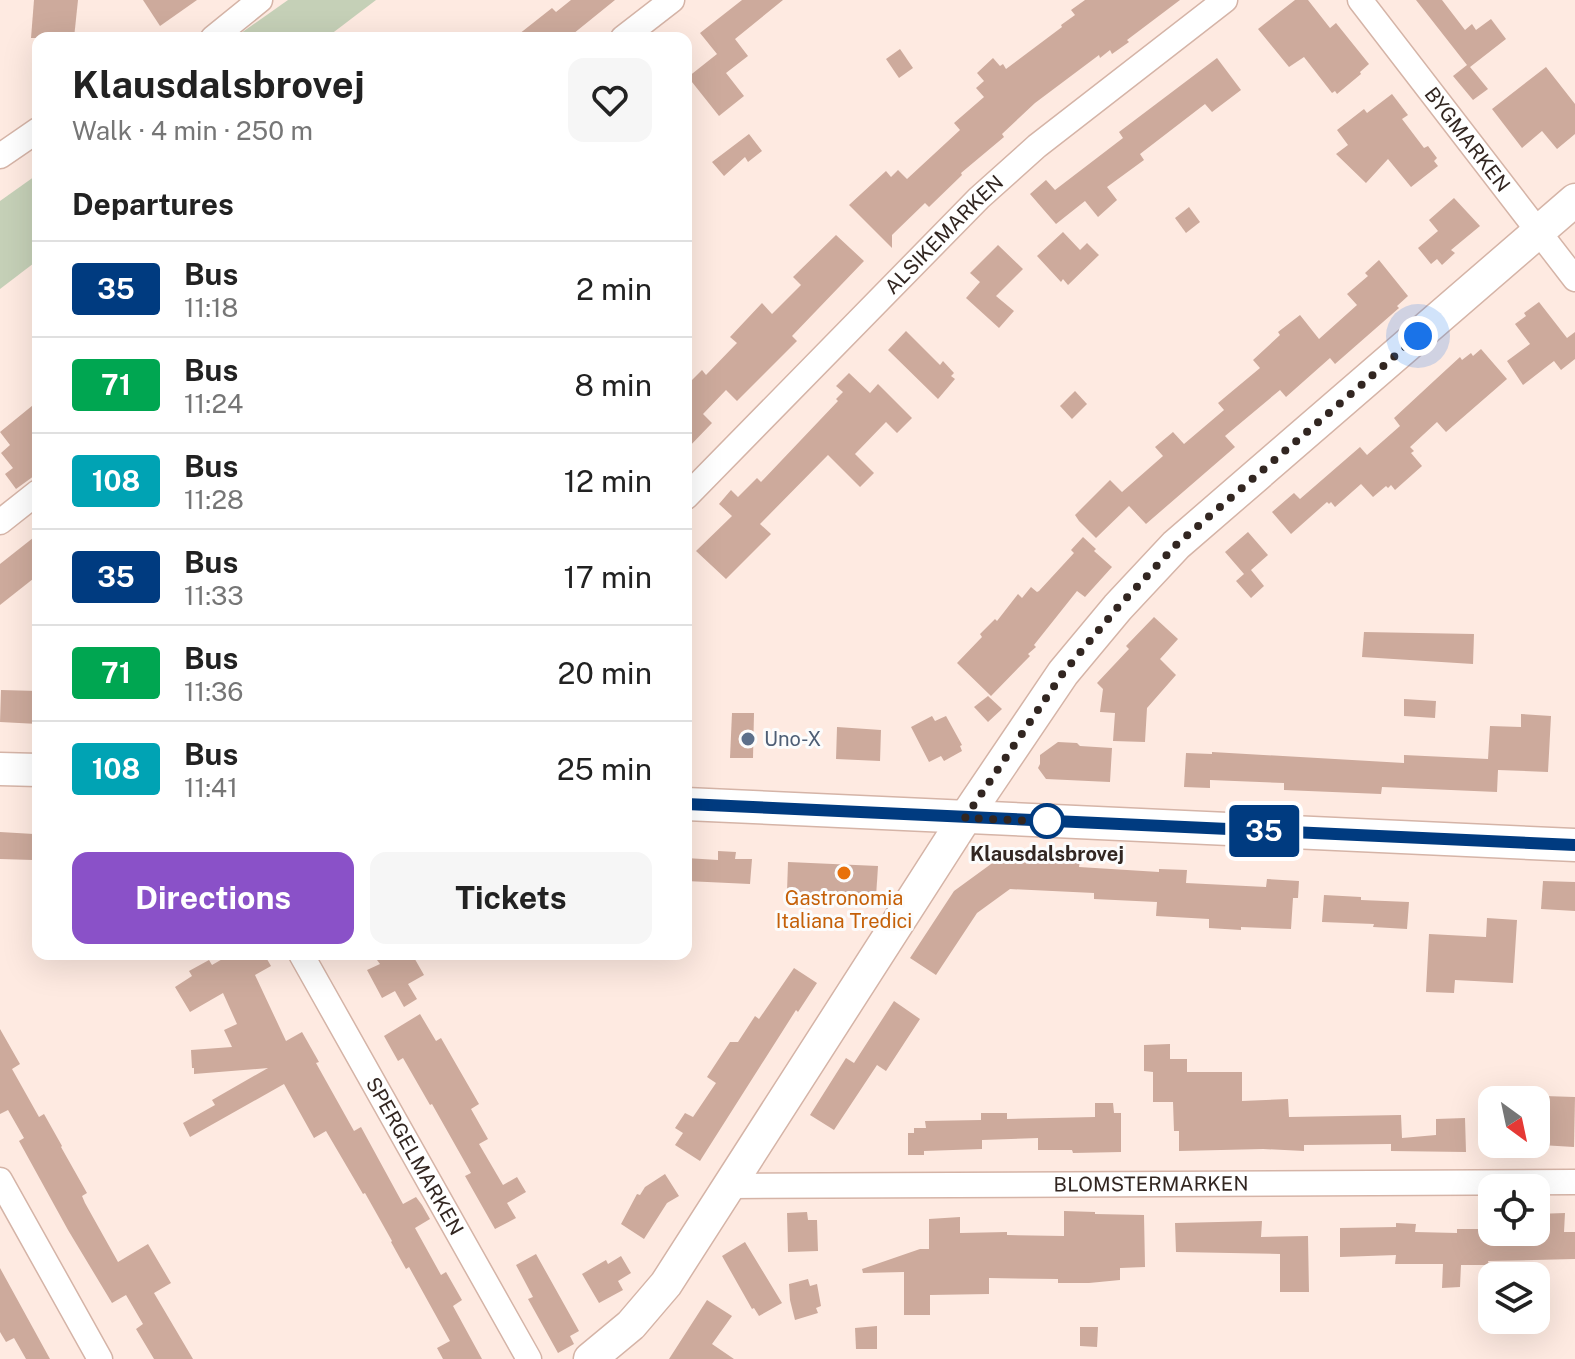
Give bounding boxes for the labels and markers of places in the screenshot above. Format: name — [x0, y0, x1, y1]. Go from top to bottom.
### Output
place label: Uno-X — [764, 727, 821, 751]
marker: Uno-X — [739, 730, 757, 748]
marker: Klausdalsbrovej — [1030, 804, 1064, 838]
place label: Klausdalsbrovej — [970, 842, 1124, 866]
marker: Gastronomia Italiana Tredici — [835, 864, 853, 882]
place label: Gastronomia Italiana Tredici — [776, 886, 912, 933]

